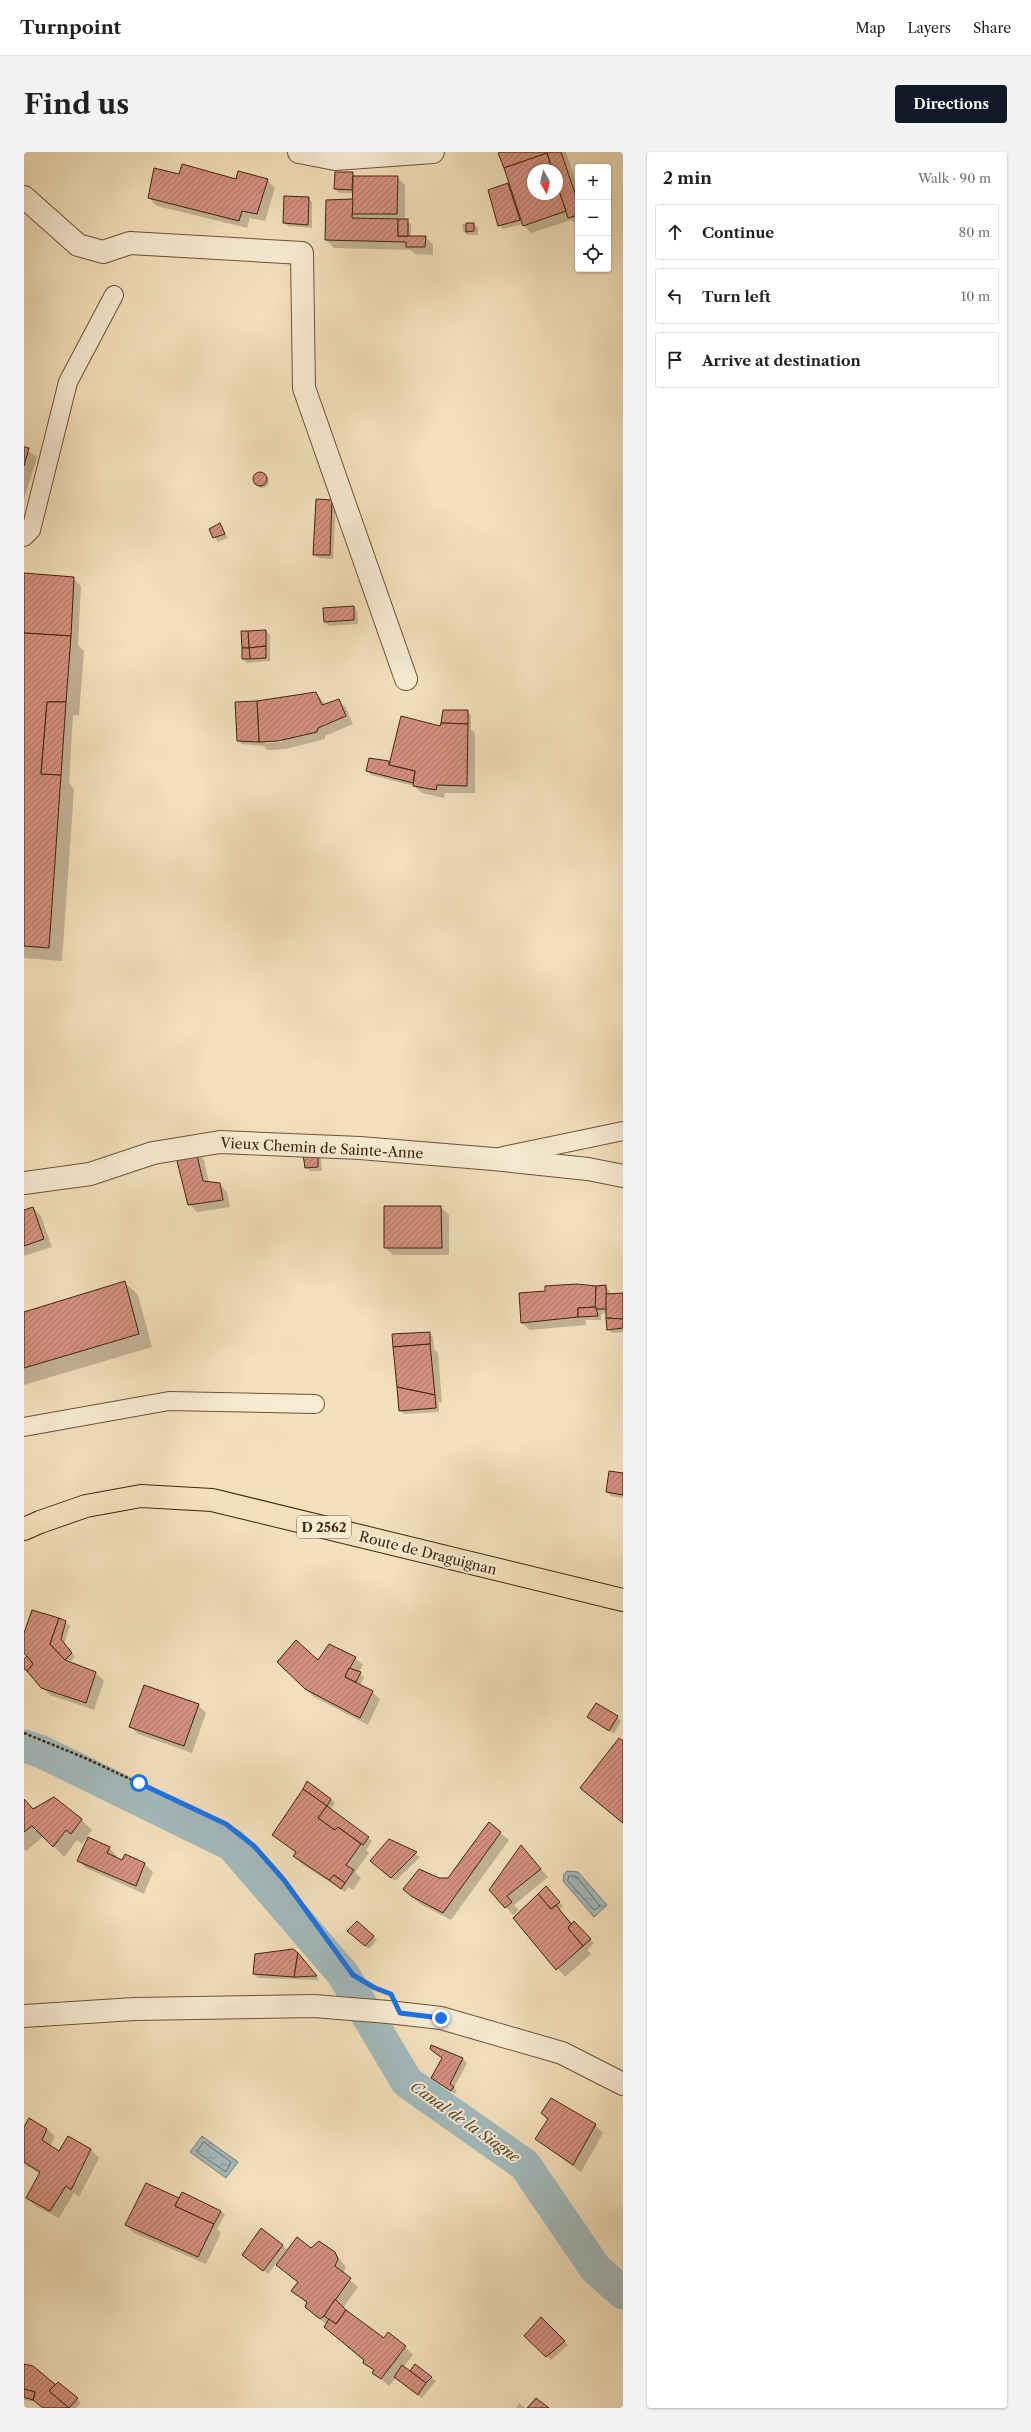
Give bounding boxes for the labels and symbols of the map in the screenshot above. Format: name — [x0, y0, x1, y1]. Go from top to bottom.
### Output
north arrow — [527, 164, 563, 200]
street label: Vieux Chemin de Sainte-Anne — [219, 1134, 424, 1162]
road number: D 2562 — [297, 1516, 351, 1538]
street label: Route de Draguignan — [357, 1527, 499, 1579]
route start — [130, 1774, 148, 1792]
route end — [432, 2009, 450, 2027]
water label: Canal de la Siagne — [407, 2077, 524, 2167]

